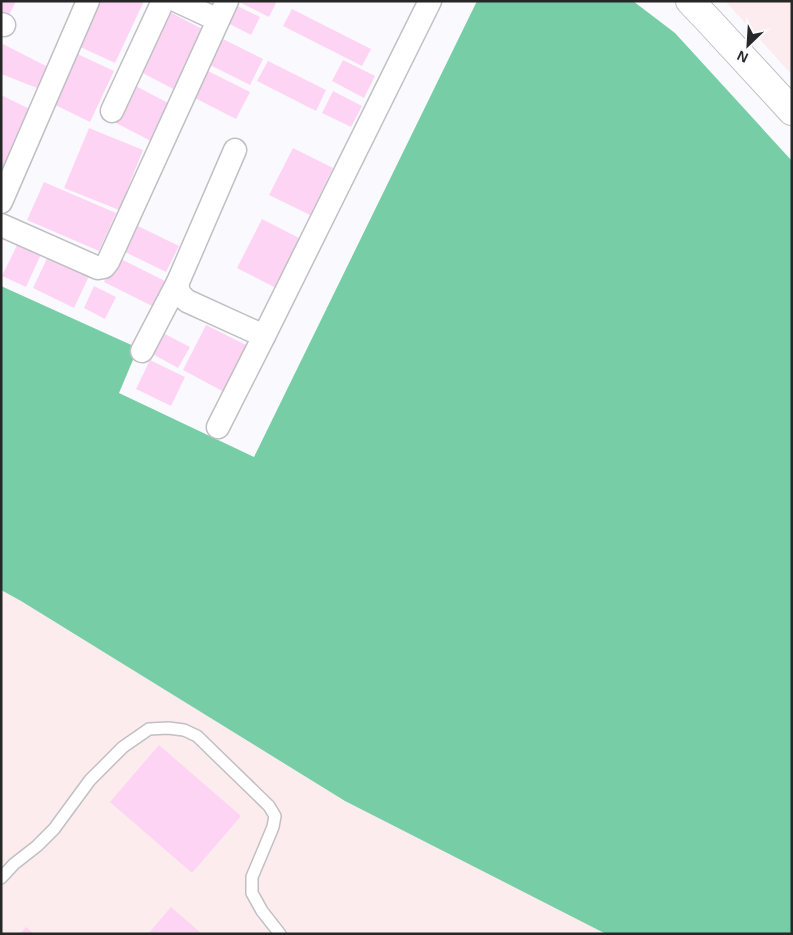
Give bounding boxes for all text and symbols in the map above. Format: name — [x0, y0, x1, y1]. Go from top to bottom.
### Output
north arrow — [723, 20, 773, 70]
text: N — [735, 47, 750, 66]

